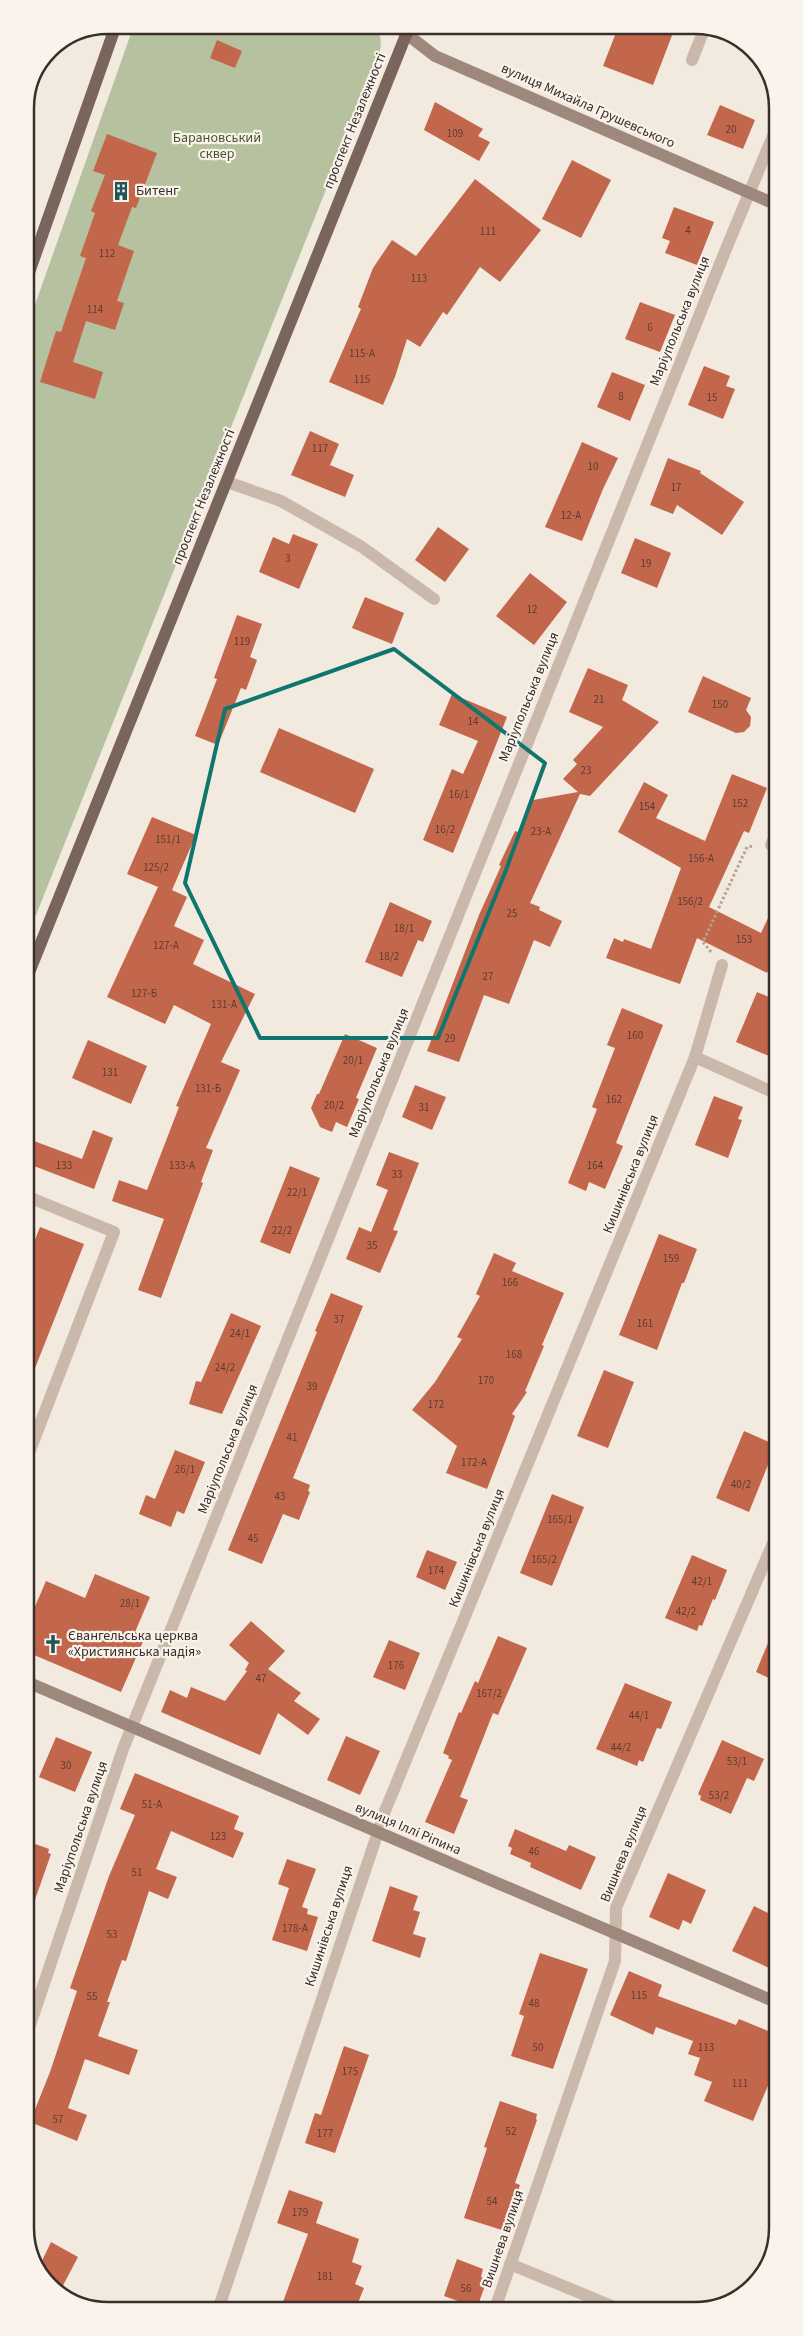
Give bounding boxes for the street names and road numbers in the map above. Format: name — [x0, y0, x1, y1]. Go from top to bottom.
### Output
street label: проспект Незалежності — [319, 50, 391, 192]
street label: вулиця Михайла Грушевського — [498, 59, 678, 153]
street label: Маріупольська вулиця — [645, 253, 715, 389]
street label: проспект Незалежності — [168, 426, 240, 568]
street label: Маріупольська вулиця — [494, 629, 564, 765]
street label: Маріупольська вулиця — [344, 1005, 414, 1141]
street label: Кишинівська вулиця — [598, 1112, 664, 1236]
street label: Маріупольська вулиця — [193, 1381, 263, 1517]
street label: Кишинівська вулиця — [444, 1486, 510, 1610]
street label: Маріупольська вулиця — [49, 1758, 113, 1896]
street label: вулиця Іллі Ріпина — [352, 1798, 464, 1860]
street label: Вишнева вулиця — [596, 1803, 652, 1905]
street label: Кишинівська вулиця — [300, 1863, 358, 1989]
street label: Вишнева вулиця — [477, 2187, 529, 2291]

